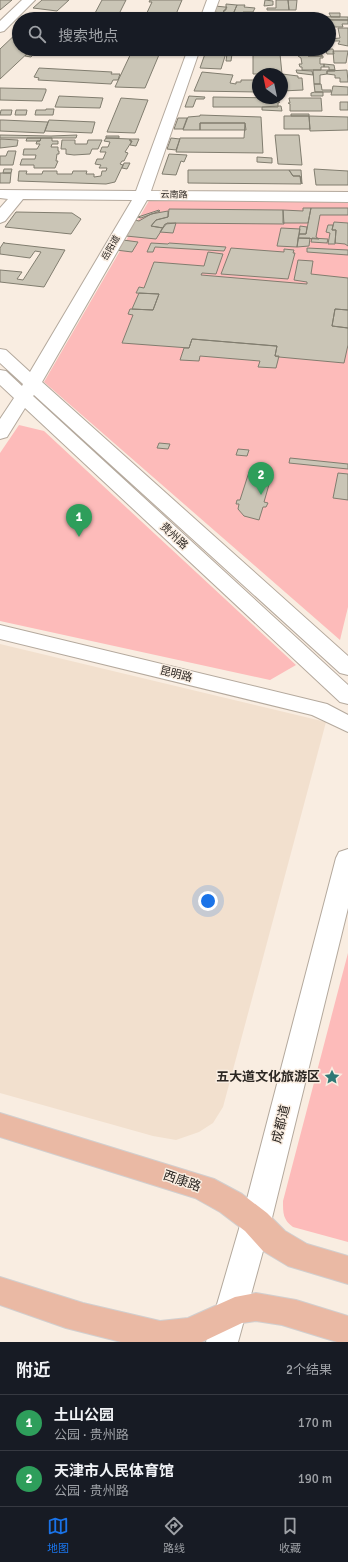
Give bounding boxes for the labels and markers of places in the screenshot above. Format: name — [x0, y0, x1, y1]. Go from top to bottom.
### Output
pin: 2 — [248, 462, 274, 495]
pin: 1 — [66, 504, 92, 537]
place icon: 五大道文化旅游区 — [323, 1068, 341, 1086]
place label: 五大道文化旅游区 — [216, 1069, 320, 1085]

